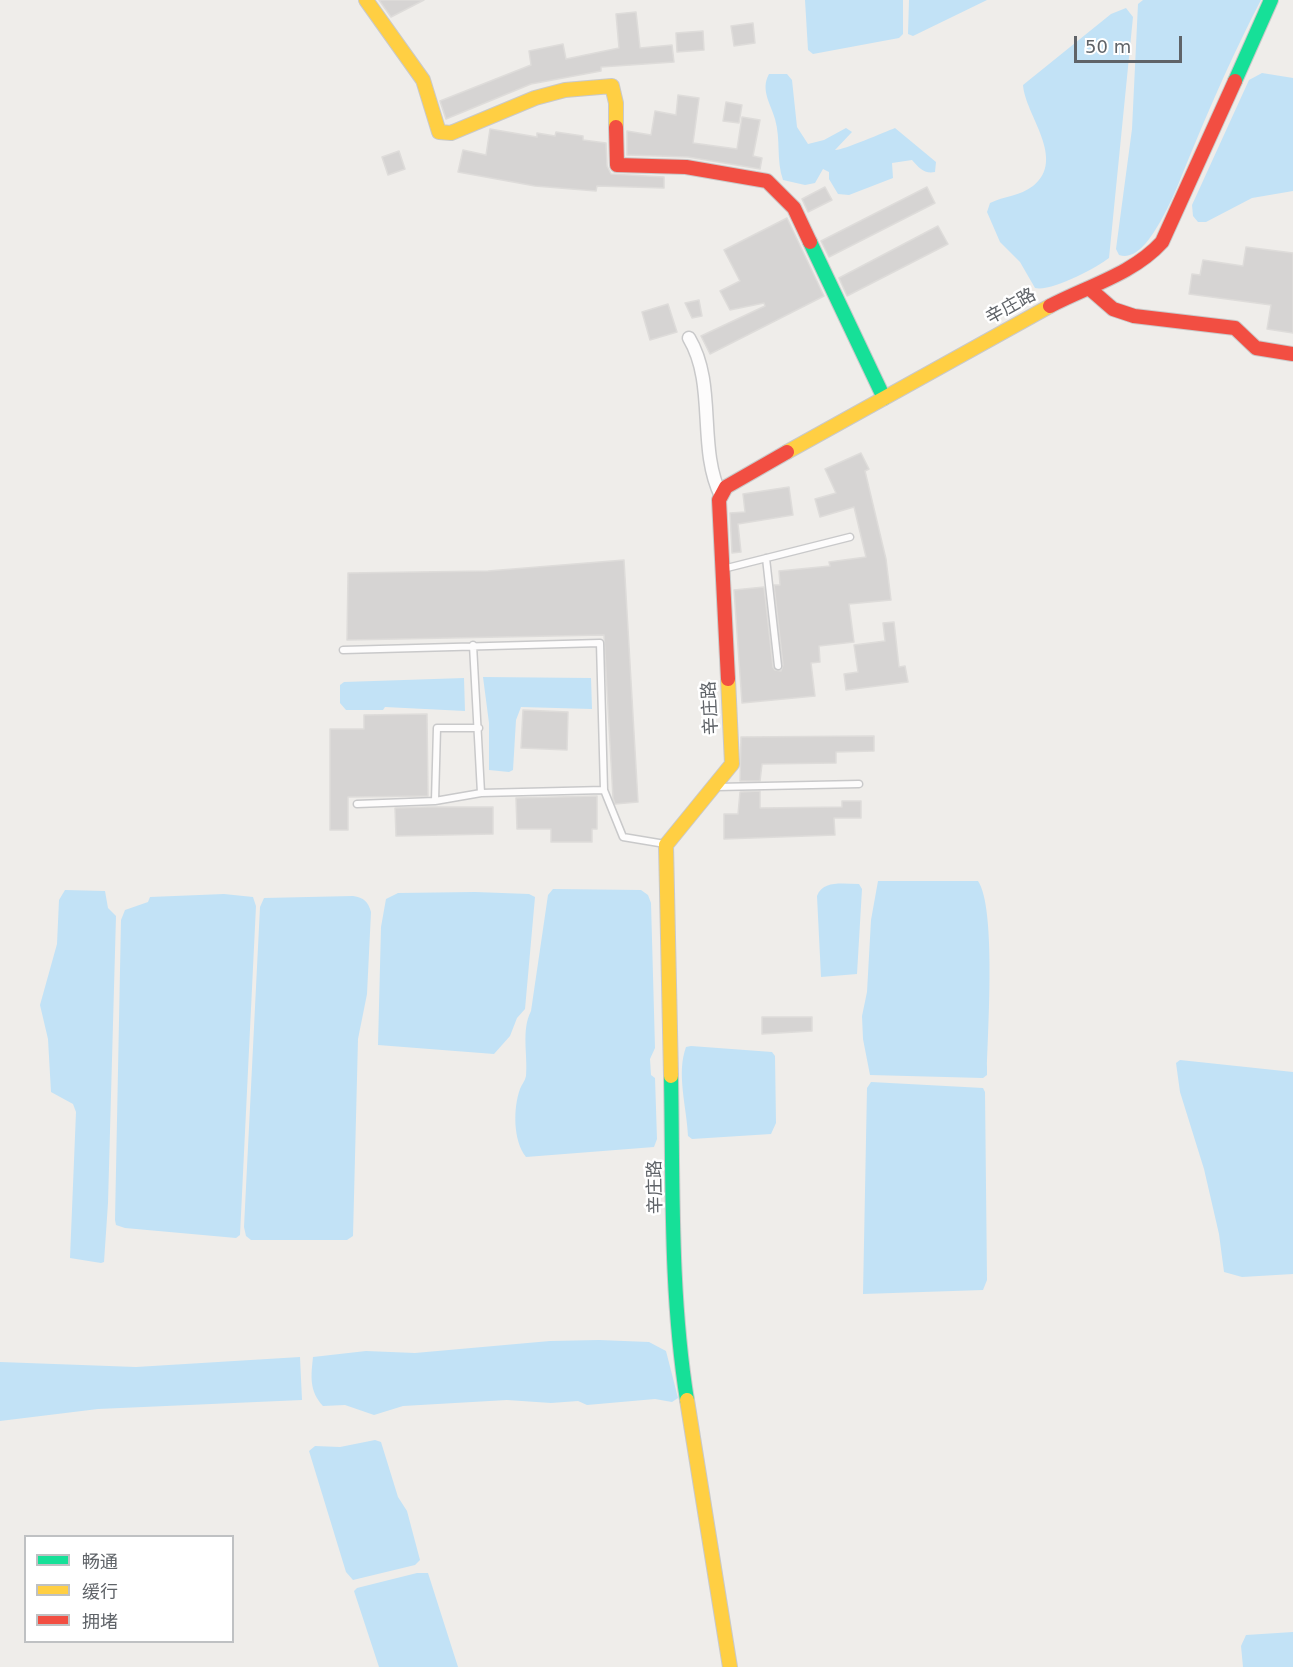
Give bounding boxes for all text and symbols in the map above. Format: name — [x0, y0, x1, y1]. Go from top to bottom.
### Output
scale bar — [1077, 24, 1185, 62]
text: 50 m — [1085, 36, 1131, 57]
street label: 辛庄路 — [982, 284, 1040, 330]
street label: 辛庄路 — [699, 680, 723, 736]
street label: 辛庄路 — [645, 1160, 667, 1214]
legend — [24, 1535, 234, 1643]
text: 畅通 — [82, 1551, 118, 1572]
text: 缓行 — [82, 1581, 118, 1602]
text: 拥堵 — [82, 1611, 118, 1632]

